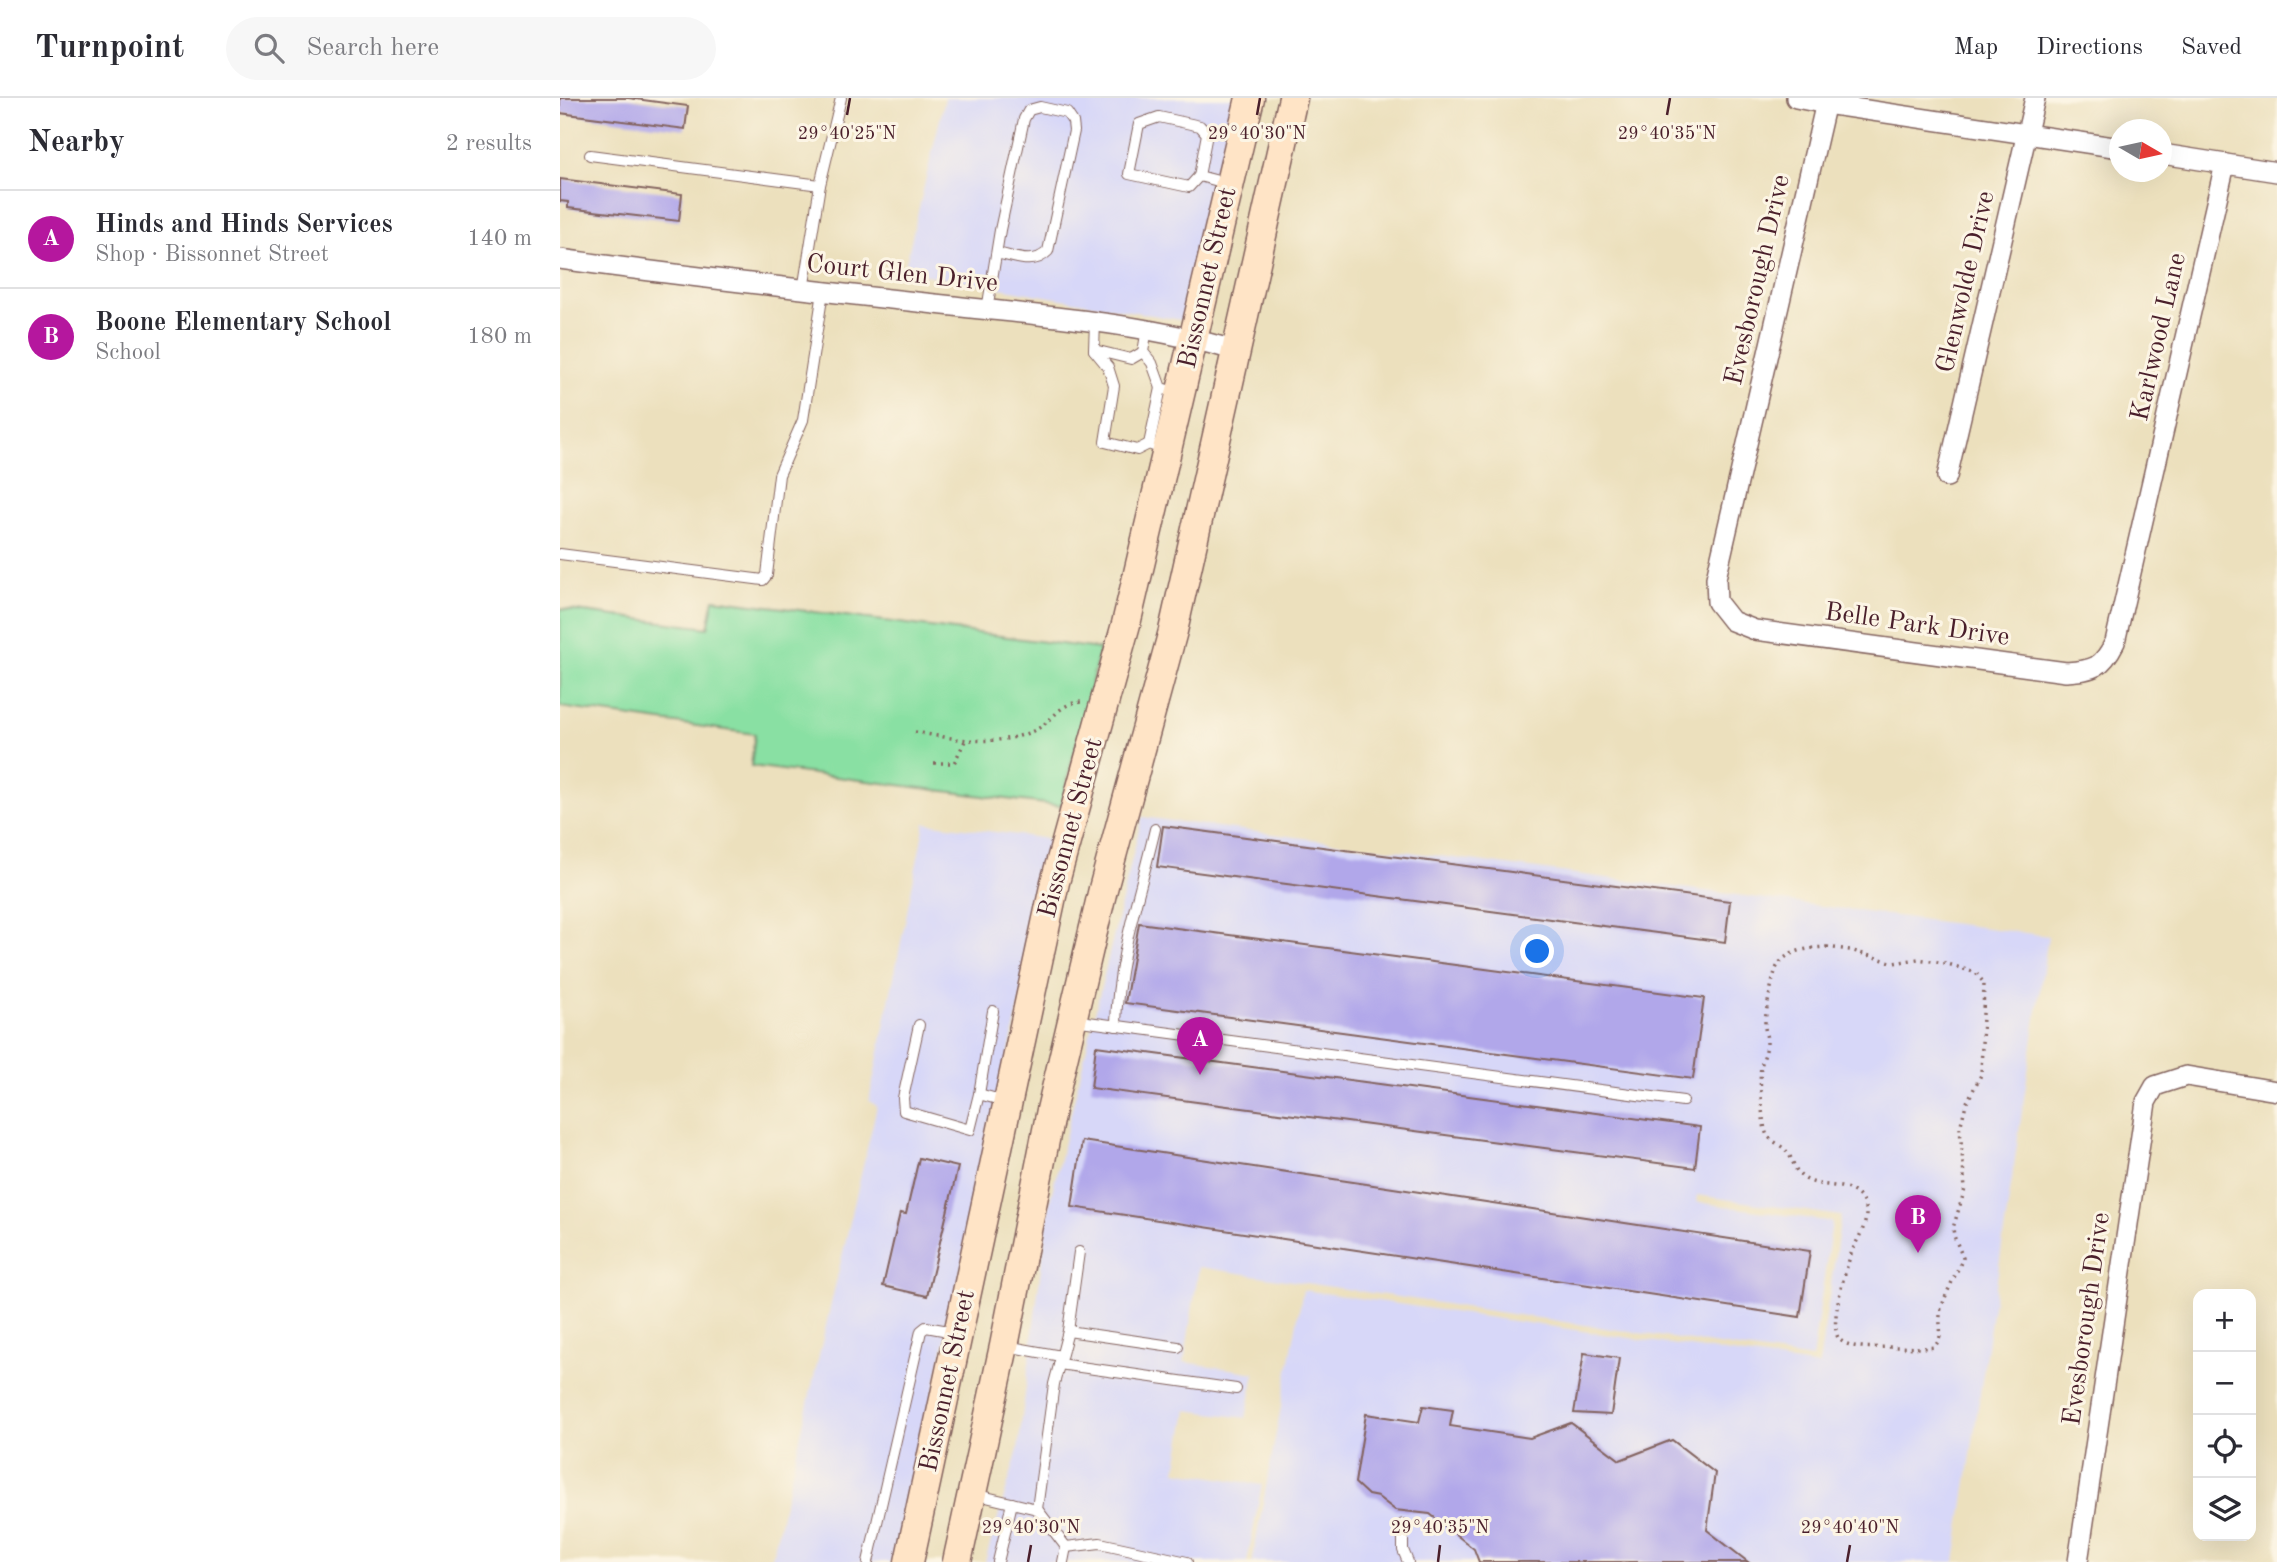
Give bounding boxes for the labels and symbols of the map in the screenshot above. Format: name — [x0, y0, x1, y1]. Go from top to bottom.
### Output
north arrow — [2109, 119, 2172, 182]
text: 29°40'25"N — [798, 125, 896, 143]
text: 29°40'30"N — [1208, 125, 1306, 143]
text: 29°40'35"N — [1618, 125, 1716, 143]
street label: Evesborough Drive — [1721, 172, 1795, 388]
street label: Bissonnet Street — [1174, 185, 1242, 371]
street label: Glenwolde Drive — [1932, 189, 2000, 375]
street label: Karlwood Lane — [2127, 250, 2191, 424]
street label: Court Glen Drive — [805, 251, 999, 297]
street label: Belle Park Drive — [1823, 599, 2011, 651]
street label: Bissonnet Street — [1034, 735, 1108, 921]
your location — [1520, 934, 1554, 968]
pin: A — [1177, 1017, 1223, 1075]
pin: B — [1895, 1195, 1941, 1253]
street label: Evesborough Drive — [2059, 1211, 2115, 1427]
street label: Bissonnet Street — [916, 1287, 980, 1475]
text: 29°40'30"N — [982, 1519, 1080, 1537]
text: 29°40'35"N — [1391, 1519, 1489, 1537]
text: 29°40'40"N — [1801, 1519, 1899, 1537]

